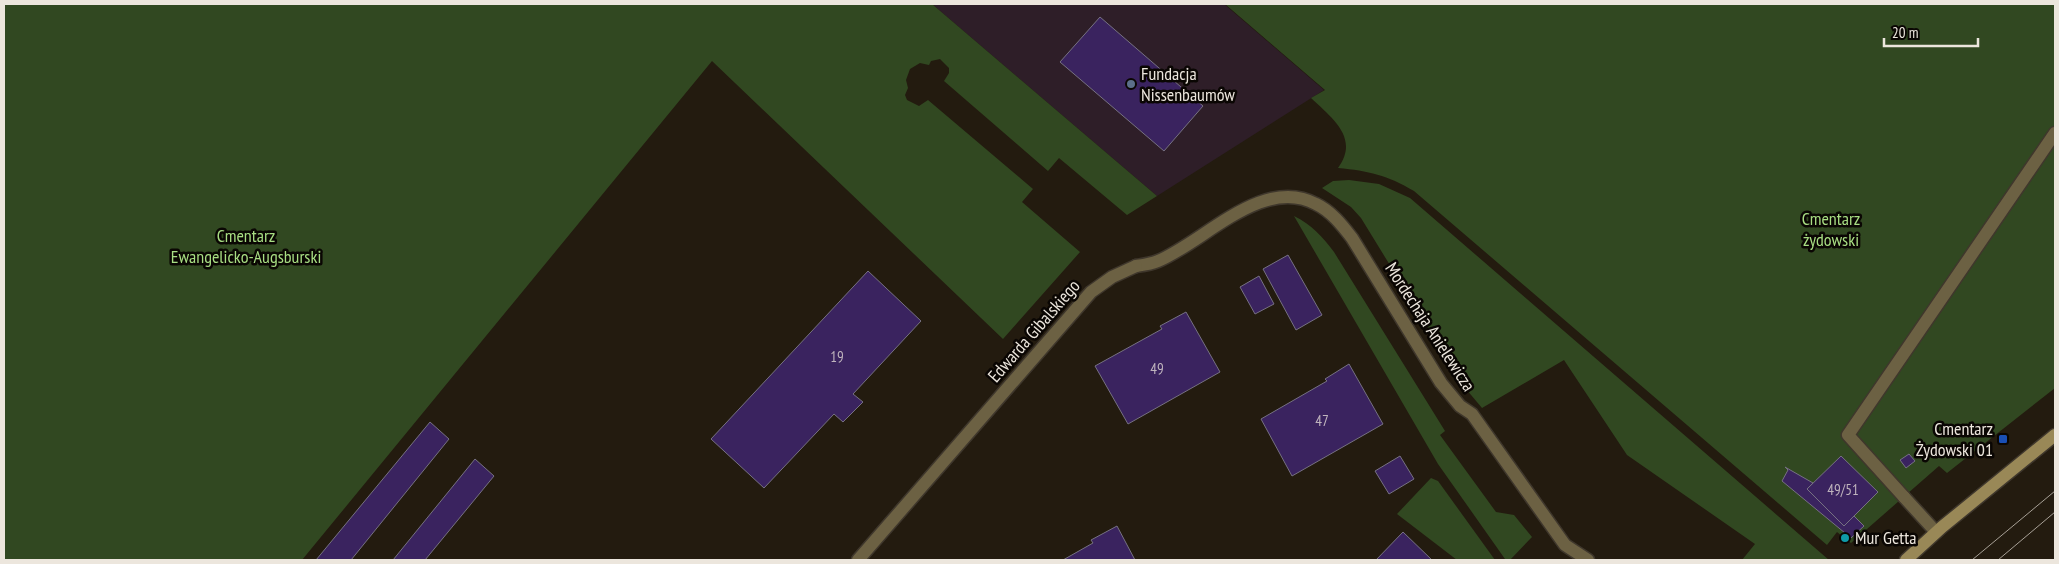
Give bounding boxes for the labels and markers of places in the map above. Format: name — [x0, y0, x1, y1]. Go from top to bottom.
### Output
place label: Fundacja Nissenbaumów — [1141, 62, 1235, 106]
marker: Fundacja Nissenbaumów — [1125, 78, 1137, 90]
place label: Cmentarz Żydowski 01 — [1916, 417, 1993, 461]
marker: Cmentarz Żydowski 01 — [1997, 433, 2009, 445]
place label: Mur Getta — [1855, 526, 1916, 549]
marker: Mur Getta — [1839, 532, 1851, 544]

